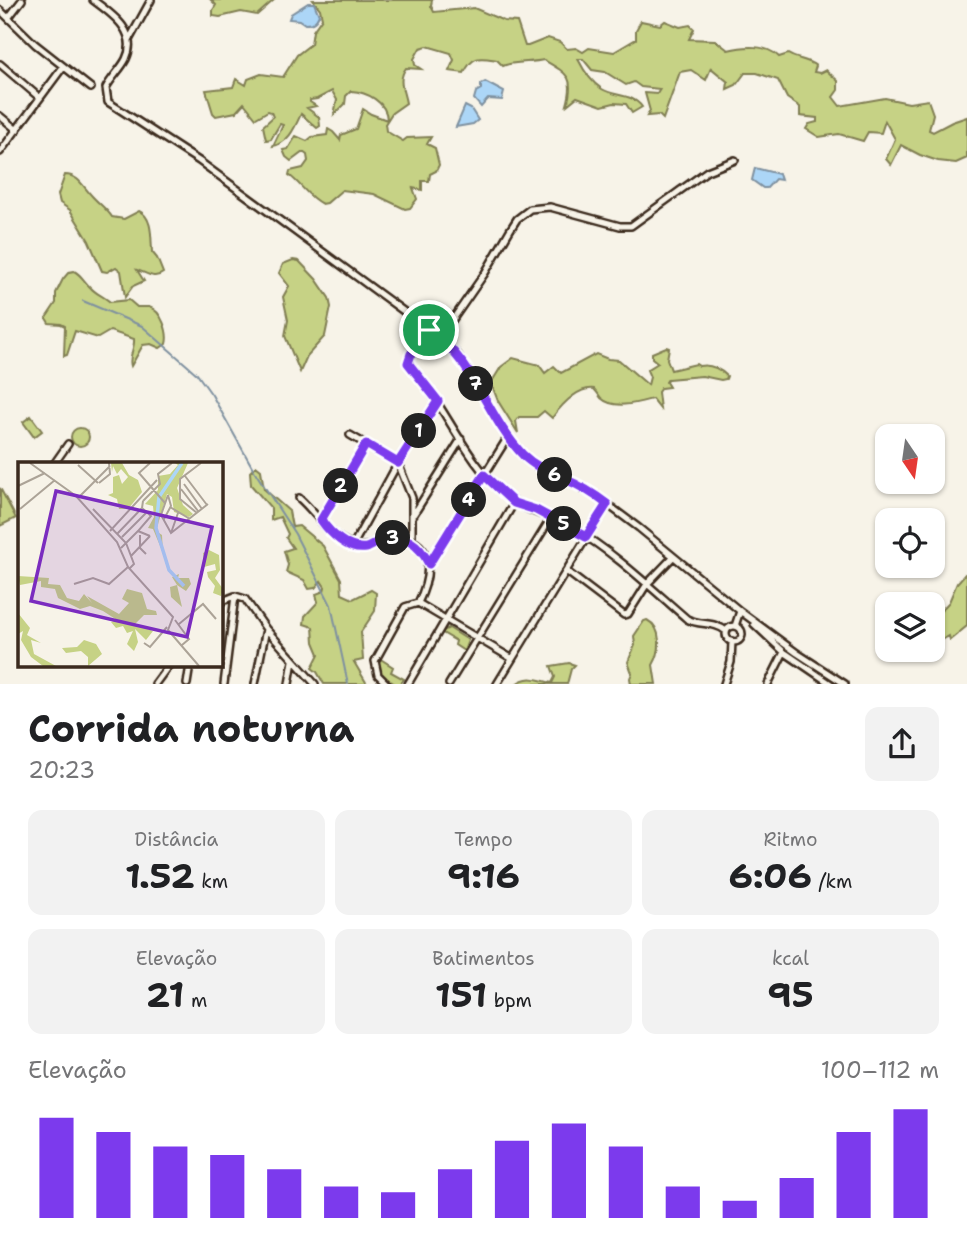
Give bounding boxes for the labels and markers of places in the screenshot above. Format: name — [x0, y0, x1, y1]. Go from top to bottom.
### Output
pin — [399, 300, 459, 360]
pin: 7 — [458, 366, 494, 402]
pin: 1 — [402, 414, 436, 448]
pin: 6 — [538, 458, 572, 492]
pin: 2 — [324, 468, 358, 504]
pin: 4 — [452, 482, 486, 518]
pin: 5 — [546, 506, 582, 542]
pin: 3 — [376, 520, 410, 556]

